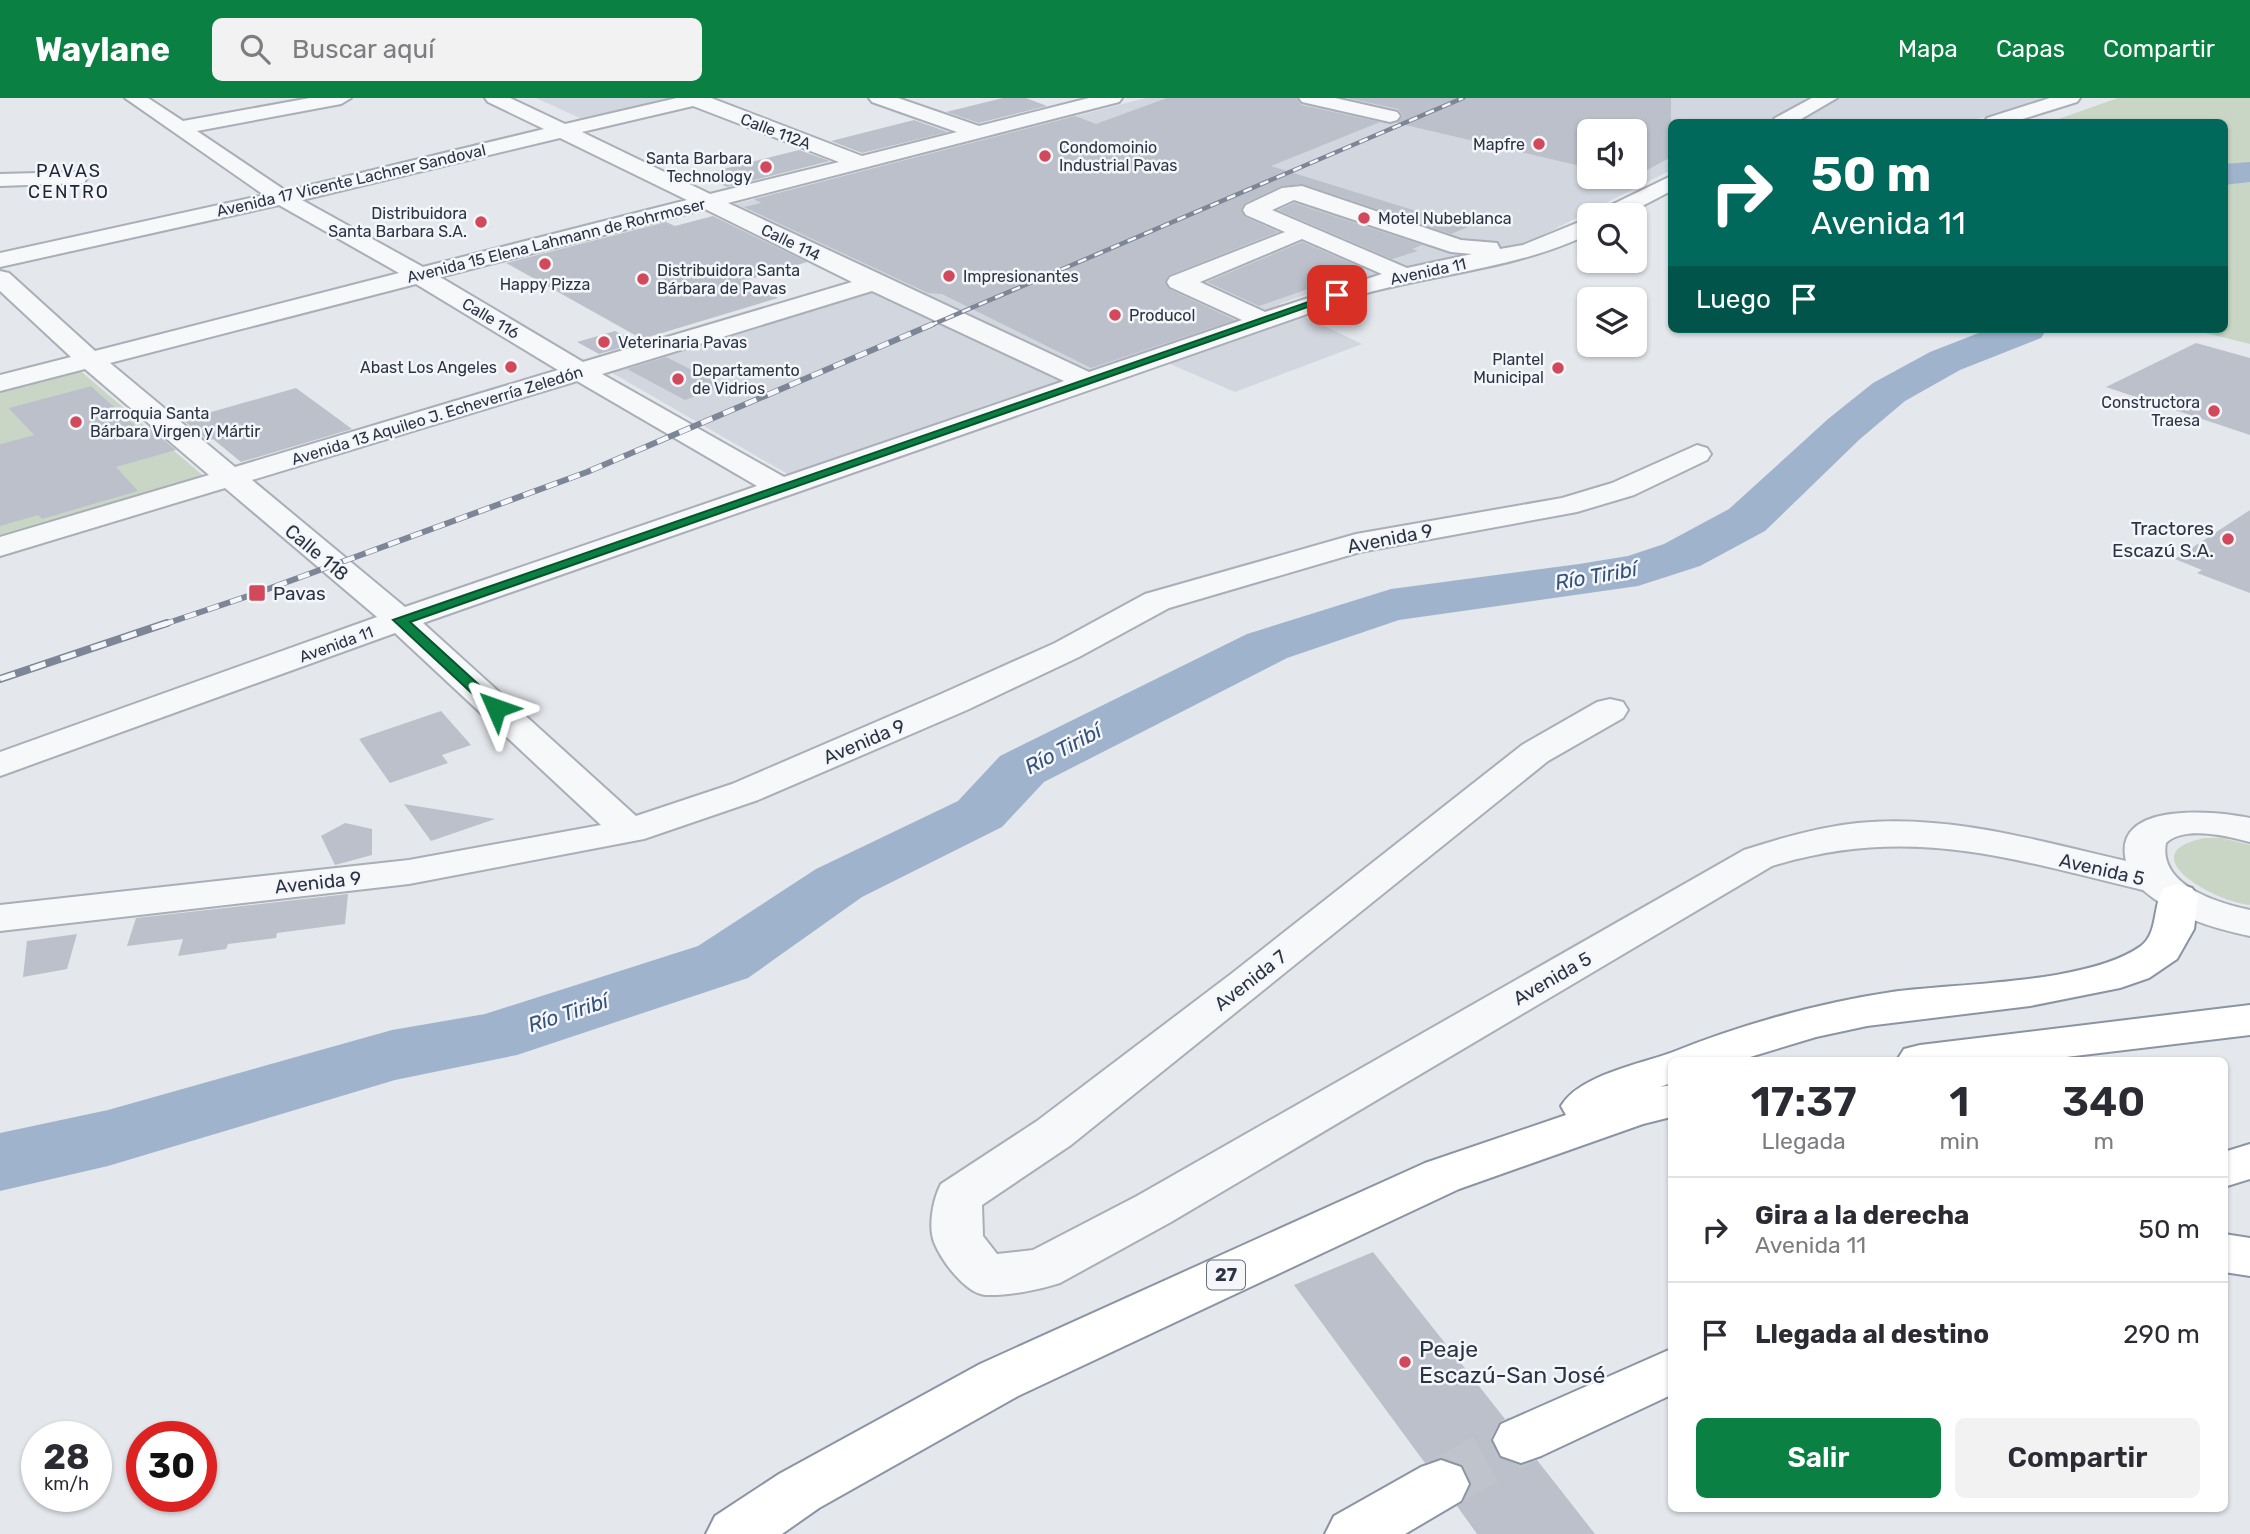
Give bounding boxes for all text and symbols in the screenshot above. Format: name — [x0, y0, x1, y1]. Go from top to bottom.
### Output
search box — [212, 18, 702, 81]
text: Waylane — [35, 30, 170, 69]
icon: search — [236, 30, 274, 68]
text: Buscar aquí — [292, 34, 435, 65]
text: Mapa — [1898, 35, 1958, 63]
text: Capas — [1996, 35, 2065, 63]
text: Compartir — [2103, 35, 2215, 63]
street label: Calle 112A — [738, 109, 814, 154]
map controls — [1577, 119, 1647, 357]
button: sound — [1577, 119, 1647, 189]
place label: Mapfre — [1473, 135, 1525, 154]
marker: Mapfre — [1531, 136, 1547, 152]
place label: Condomoinio Industrial Pavas — [1059, 138, 1178, 175]
street label: Avenida 17 Vicente Lachner Sandoval — [215, 140, 488, 221]
text: 50 m — [1811, 145, 1931, 203]
icon: right — [1696, 147, 1787, 238]
marker: Condomoinio Industrial Pavas — [1037, 148, 1053, 164]
place label: Santa Barbara Technology — [646, 149, 752, 186]
marker: Santa Barbara Technology — [758, 159, 774, 175]
district label: PAVAS CENTRO — [28, 160, 110, 203]
street label: Avenida 15 Elena Lahmann de Rohrmoser — [405, 194, 707, 287]
button: search — [1577, 203, 1647, 273]
place label: Distribuidora Santa Barbara S.A. — [328, 204, 467, 241]
text: Avenida 11 — [1811, 204, 1966, 242]
place label: Motel Nubeblanca — [1378, 209, 1512, 228]
marker: Motel Nubeblanca — [1356, 210, 1372, 226]
marker: Distribuidora Santa Barbara S.A. — [473, 214, 489, 230]
street label: Calle 114 — [758, 220, 824, 265]
street label: Avenida 11 — [1388, 254, 1468, 289]
marker: Happy Pizza — [537, 256, 553, 272]
place label: Distribuidora Santa Bárbara de Pavas — [657, 261, 800, 298]
pin — [1307, 265, 1367, 325]
place label: Impresionantes — [963, 267, 1079, 286]
marker: Impresionantes — [941, 268, 957, 284]
marker: Distribuidora Santa Bárbara de Pavas — [635, 271, 651, 287]
place label: Happy Pizza — [500, 275, 590, 294]
icon: arrive — [1318, 276, 1356, 314]
icon: arrive — [1785, 280, 1823, 318]
text: Luego — [1696, 284, 1771, 315]
button: layers — [1577, 287, 1647, 357]
street label: Calle 116 — [459, 294, 523, 343]
place label: Producol — [1129, 306, 1195, 325]
marker: Producol — [1107, 307, 1123, 323]
place label: Veterinaria Pavas — [618, 333, 747, 352]
marker: Veterinaria Pavas — [596, 334, 612, 350]
place label: Plantel Municipal — [1473, 350, 1544, 387]
place label: Abast Los Angeles — [360, 358, 497, 377]
marker: Abast Los Angeles — [503, 359, 519, 375]
marker: Plantel Municipal — [1550, 360, 1566, 376]
place label: Departamento de Vidrios — [692, 361, 800, 398]
street label: Avenida 13 Aquileo J. Echeverría Zeledón — [289, 362, 585, 469]
marker: Departamento de Vidrios — [670, 371, 686, 387]
place label: Constructora Traesa — [2101, 393, 2200, 430]
marker: Constructora Traesa — [2206, 403, 2222, 419]
place label: Parroquia Santa Bárbara Virgen y Mártir — [90, 404, 260, 441]
marker: Parroquia Santa Bárbara Virgen y Mártir — [68, 414, 84, 430]
place label: Tractores Escazú S.A. — [2112, 517, 2214, 562]
street label: Calle 118 — [280, 519, 353, 586]
street label: Avenida 9 — [1345, 519, 1435, 558]
marker: Tractores Escazú S.A. — [2220, 531, 2236, 547]
water label: Río Tiribí — [1553, 555, 1642, 595]
place label: Pavas — [273, 582, 326, 605]
marker: Pavas — [247, 583, 267, 603]
street label: Avenida 11 — [297, 622, 376, 667]
position arrow — [459, 671, 533, 745]
street label: Avenida 9 — [820, 714, 909, 769]
water label: Río Tiribí — [1020, 717, 1108, 779]
street label: Avenida 5 — [2057, 849, 2147, 890]
street label: Avenida 9 — [274, 867, 362, 898]
street label: Avenida 7 — [1210, 945, 1291, 1016]
street label: Avenida 5 — [1509, 947, 1596, 1010]
water label: Río Tiribí — [524, 987, 614, 1037]
text: 17:37 — [1751, 1077, 1857, 1127]
text: 1 — [1949, 1077, 1969, 1127]
text: 340 — [2062, 1077, 2145, 1127]
text: Llegada — [1762, 1127, 1846, 1155]
text: min — [1939, 1127, 1979, 1155]
text: m — [2093, 1127, 2114, 1155]
text: Gira a la derecha — [1755, 1200, 1969, 1231]
icon: right — [1696, 1211, 1734, 1249]
text: 50 m — [2139, 1214, 2200, 1245]
text: Avenida 11 — [1755, 1231, 1866, 1259]
road number: 27 — [1207, 1260, 1245, 1290]
icon: arrive — [1696, 1316, 1734, 1354]
text: Llegada al destino — [1755, 1319, 1989, 1350]
text: 290 m — [2123, 1319, 2200, 1350]
place label: Peaje Escazú-San José — [1419, 1335, 1605, 1389]
marker: Peaje Escazú-San José — [1397, 1354, 1413, 1370]
button: Salir — [1696, 1418, 1941, 1498]
button: Compartir — [1955, 1418, 2200, 1498]
speed limit sign: 30 — [126, 1421, 217, 1512]
text: 28 — [43, 1436, 90, 1478]
text: km/h — [44, 1473, 89, 1495]

